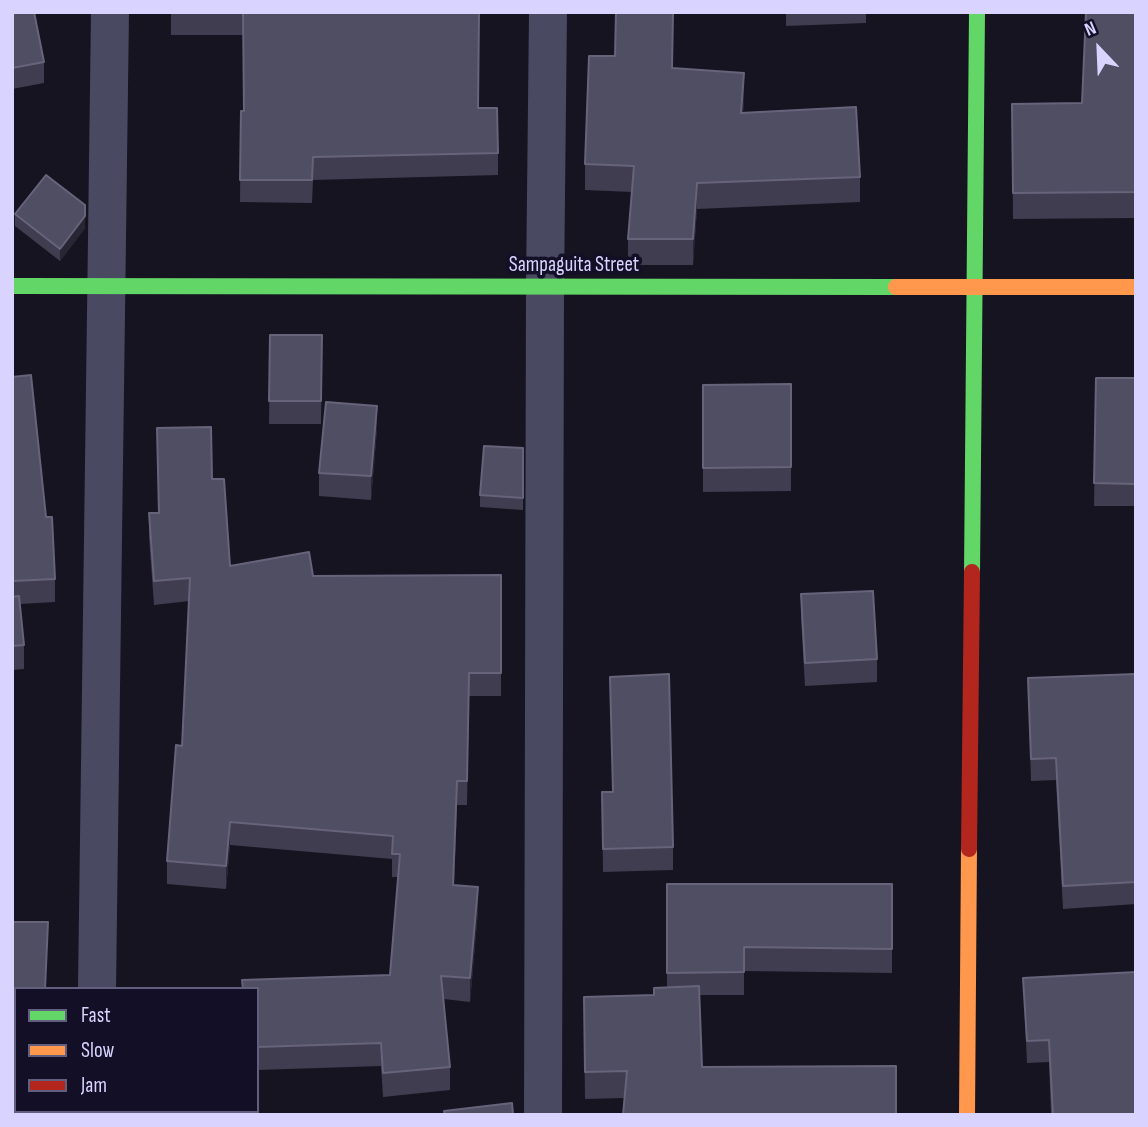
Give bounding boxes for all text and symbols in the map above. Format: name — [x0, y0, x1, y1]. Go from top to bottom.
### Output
north arrow — [1064, 14, 1134, 84]
text: N — [1081, 17, 1100, 42]
street label: Sampaguita Street — [509, 253, 639, 279]
legend — [14, 987, 259, 1113]
text: Fast — [81, 1003, 111, 1028]
text: Slow — [81, 1038, 114, 1063]
text: Jam — [81, 1073, 107, 1098]

